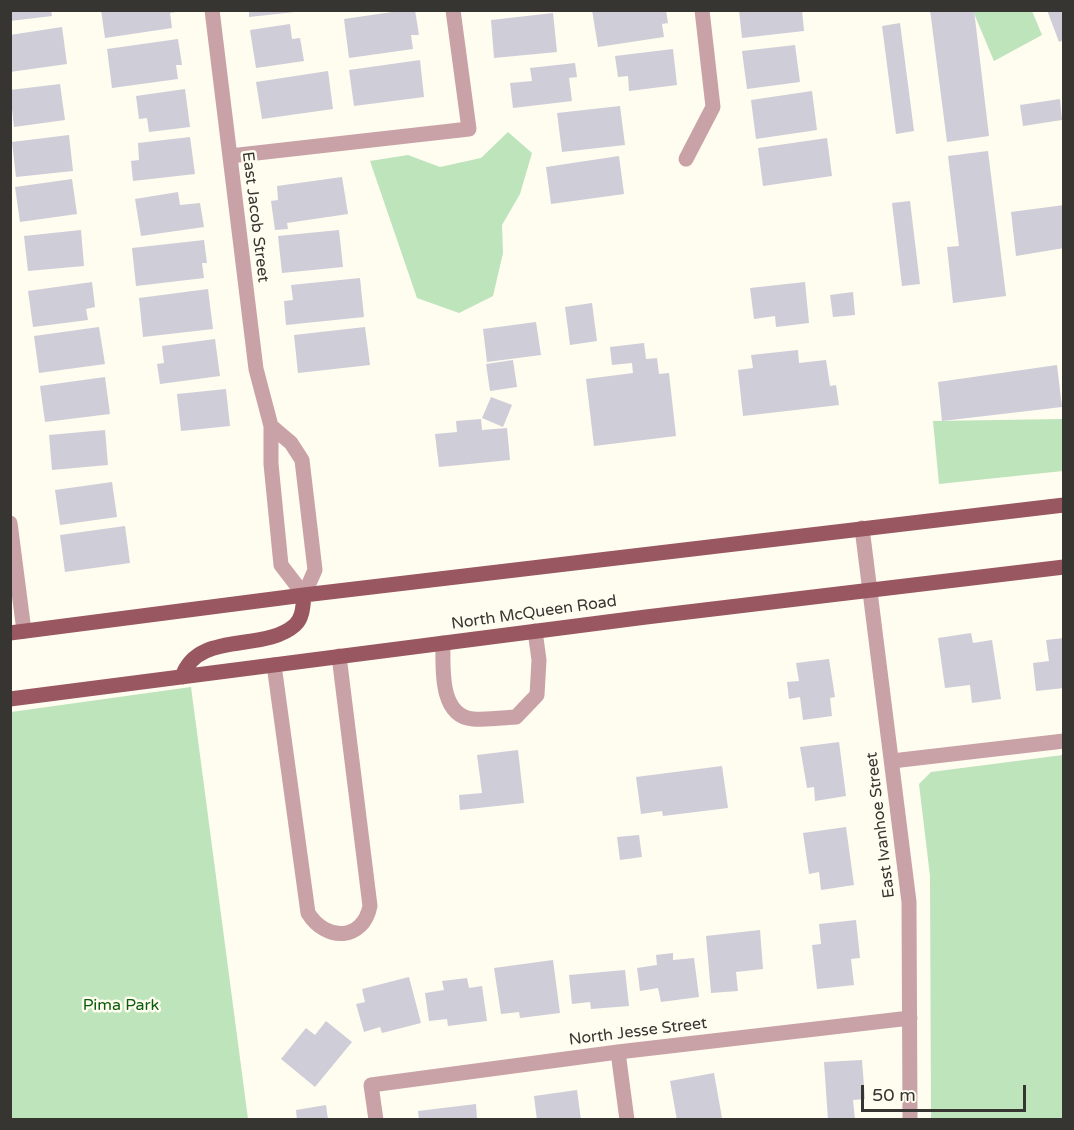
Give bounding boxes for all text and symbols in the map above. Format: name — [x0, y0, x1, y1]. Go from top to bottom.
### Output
street label: East Jacob Street — [237, 151, 273, 283]
street label: North McQueen Road — [450, 592, 618, 634]
street label: East Ivanhoe Street — [863, 751, 899, 899]
park label: Pima Park — [83, 996, 159, 1016]
street label: North Jesse Street — [568, 1014, 708, 1050]
scale bar — [864, 1073, 1029, 1111]
text: 50 m — [872, 1084, 916, 1106]

